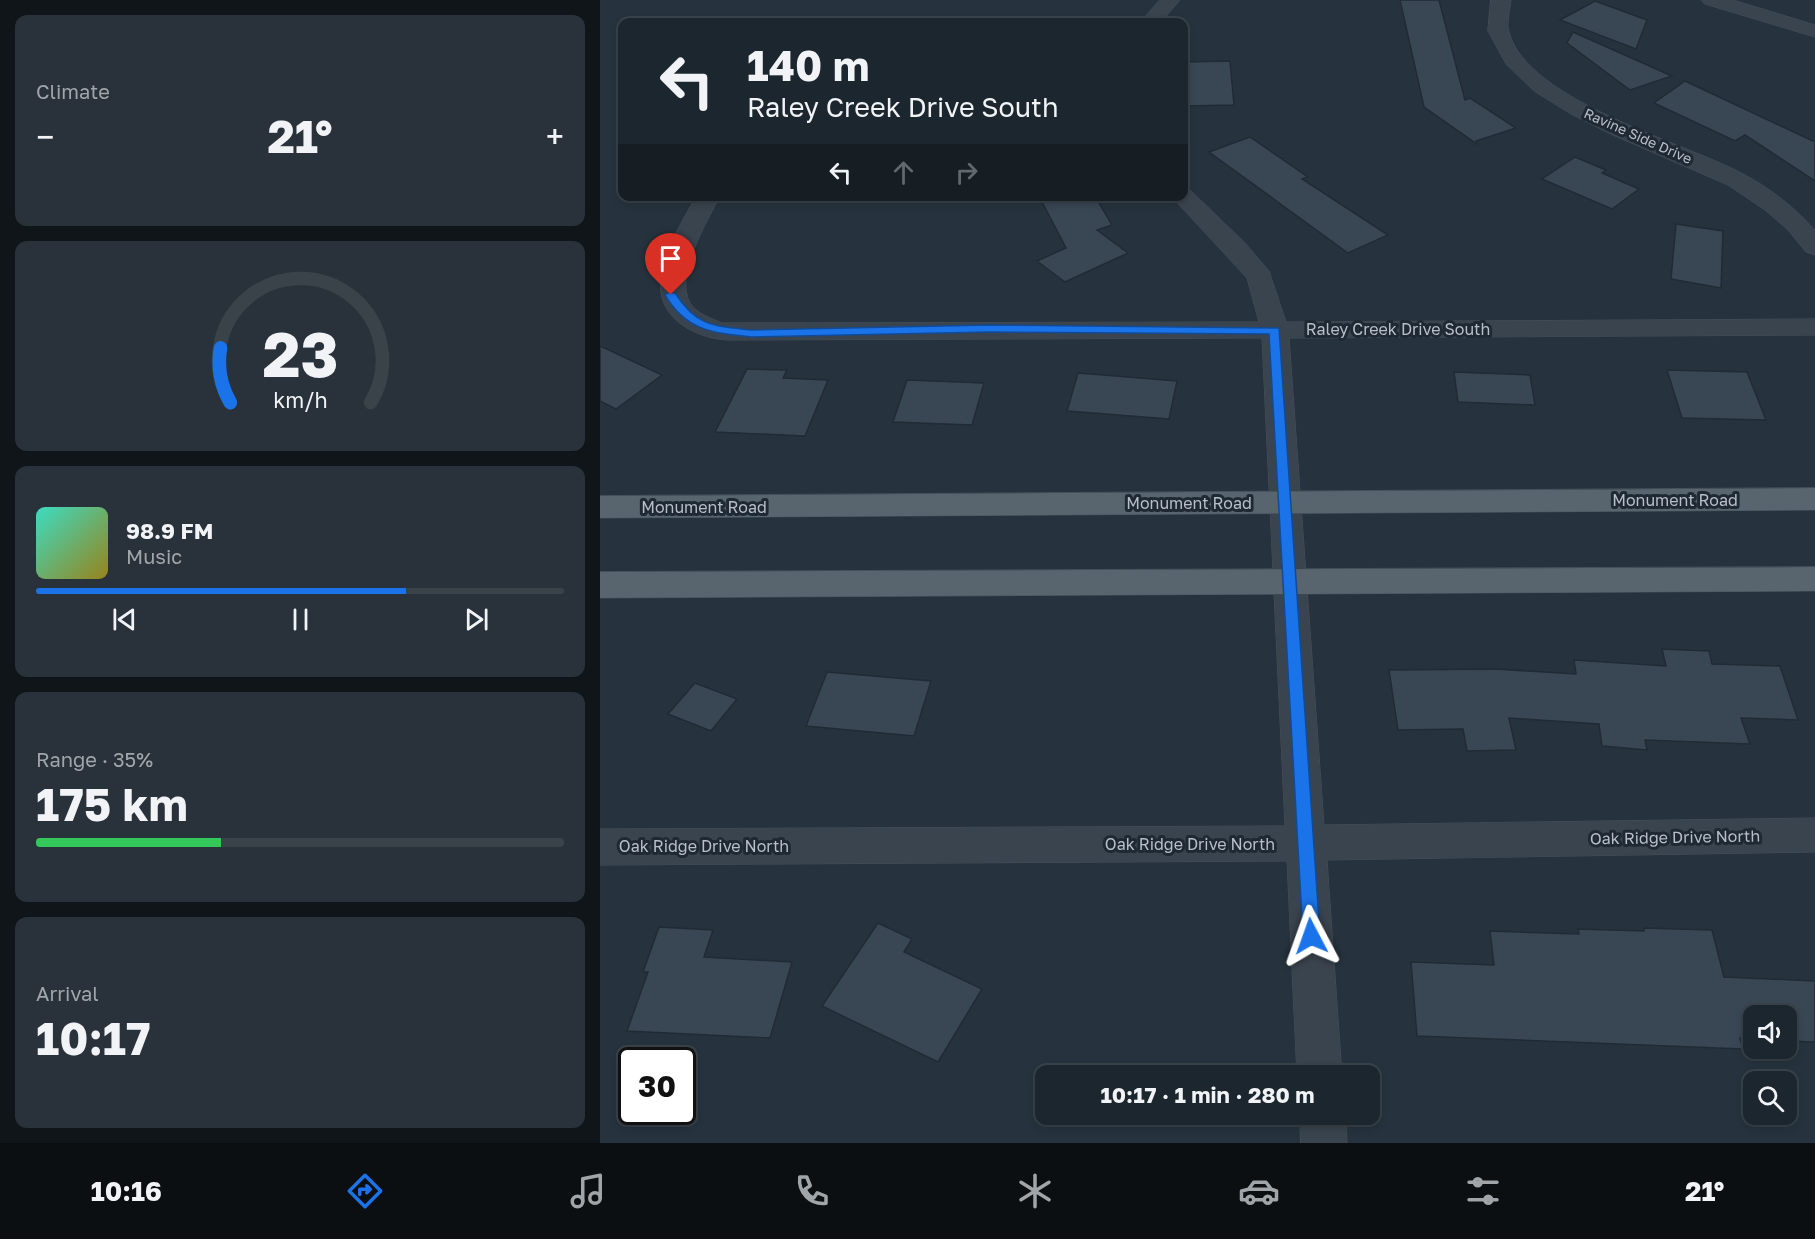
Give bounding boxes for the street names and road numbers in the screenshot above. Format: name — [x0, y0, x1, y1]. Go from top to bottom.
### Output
street label: Ravine Side Drive — [1582, 104, 1695, 167]
street label: Raley Creek Drive South — [1306, 319, 1490, 339]
street label: Monument Road — [1612, 490, 1738, 510]
street label: Monument Road — [1126, 493, 1252, 513]
street label: Monument Road — [641, 497, 767, 517]
street label: Oak Ridge Drive North — [1590, 826, 1760, 848]
street label: Oak Ridge Drive North — [1105, 834, 1275, 854]
street label: Oak Ridge Drive North — [619, 836, 789, 856]

